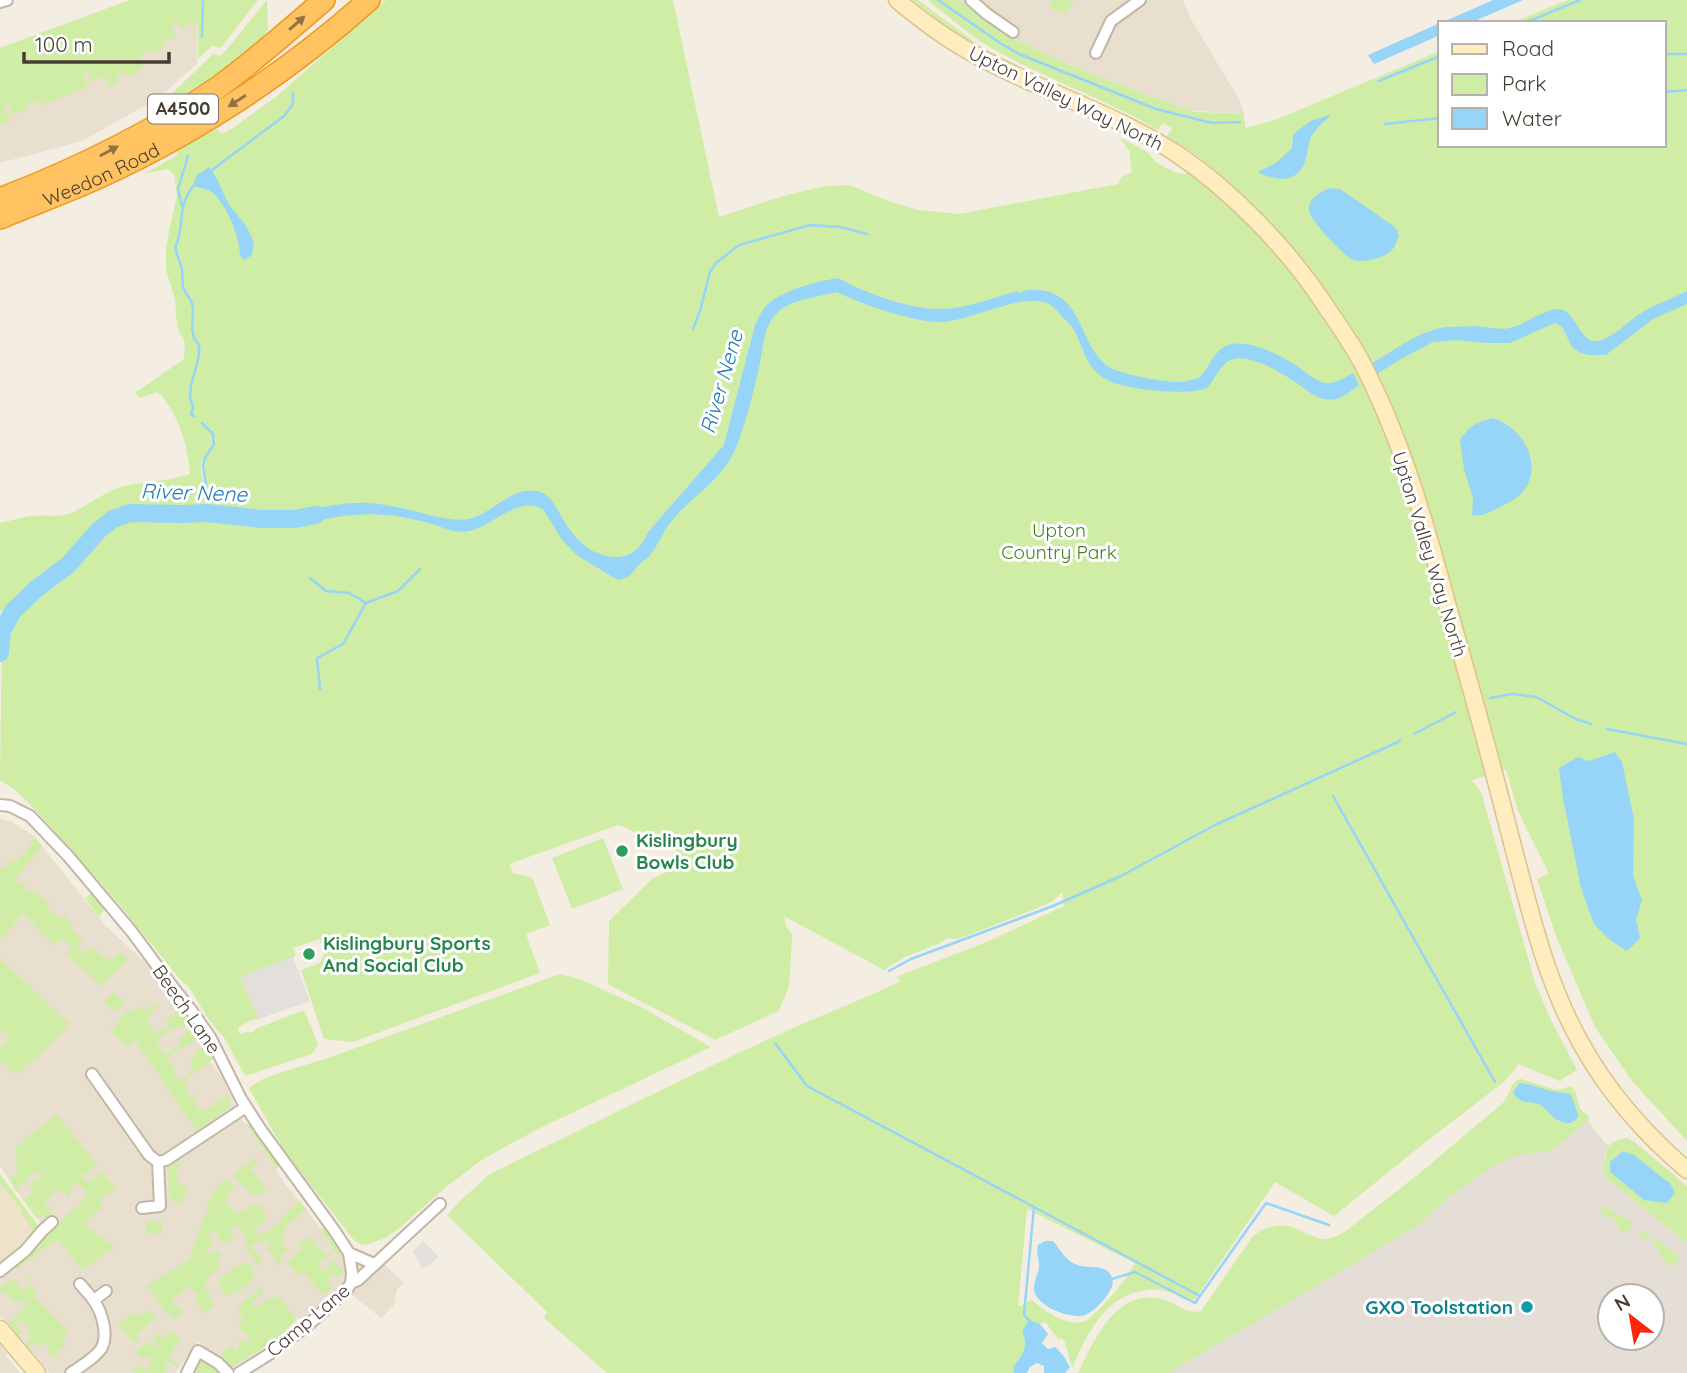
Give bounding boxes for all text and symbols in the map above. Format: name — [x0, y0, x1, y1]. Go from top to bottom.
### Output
one-way arrow — [288, 16, 305, 31]
scale bar — [24, 21, 170, 65]
legend — [1438, 21, 1666, 147]
text: 100 m — [35, 31, 93, 57]
text: Road — [1502, 35, 1554, 61]
street label: Upton Valley Way North — [965, 40, 1167, 156]
text: Park — [1502, 70, 1546, 96]
road number: A4500 — [148, 94, 218, 124]
one-way arrow — [227, 94, 247, 107]
text: Water — [1502, 105, 1562, 131]
street label: Weedon Road — [39, 137, 164, 212]
one-way arrow — [99, 145, 119, 156]
water label: River Nene — [694, 326, 749, 436]
street label: Upton Valley Way North — [1387, 448, 1473, 660]
water label: River Nene — [140, 477, 249, 507]
park label: Upton Country Park — [1001, 518, 1117, 564]
place label: Kislingbury Bowls Club — [636, 828, 738, 874]
marker: Kislingbury Bowls Club — [614, 843, 630, 859]
place label: Kislingbury Sports And Social Club — [323, 931, 491, 977]
marker: Kislingbury Sports And Social Club — [301, 946, 317, 962]
street label: Beech Lane — [148, 960, 226, 1058]
street label: Camp Lane — [261, 1278, 355, 1362]
north arrow — [1596, 1282, 1666, 1352]
text: N — [1610, 1289, 1634, 1316]
place label: GXO Toolstation — [1365, 1295, 1513, 1319]
marker: GXO Toolstation — [1519, 1299, 1535, 1315]

